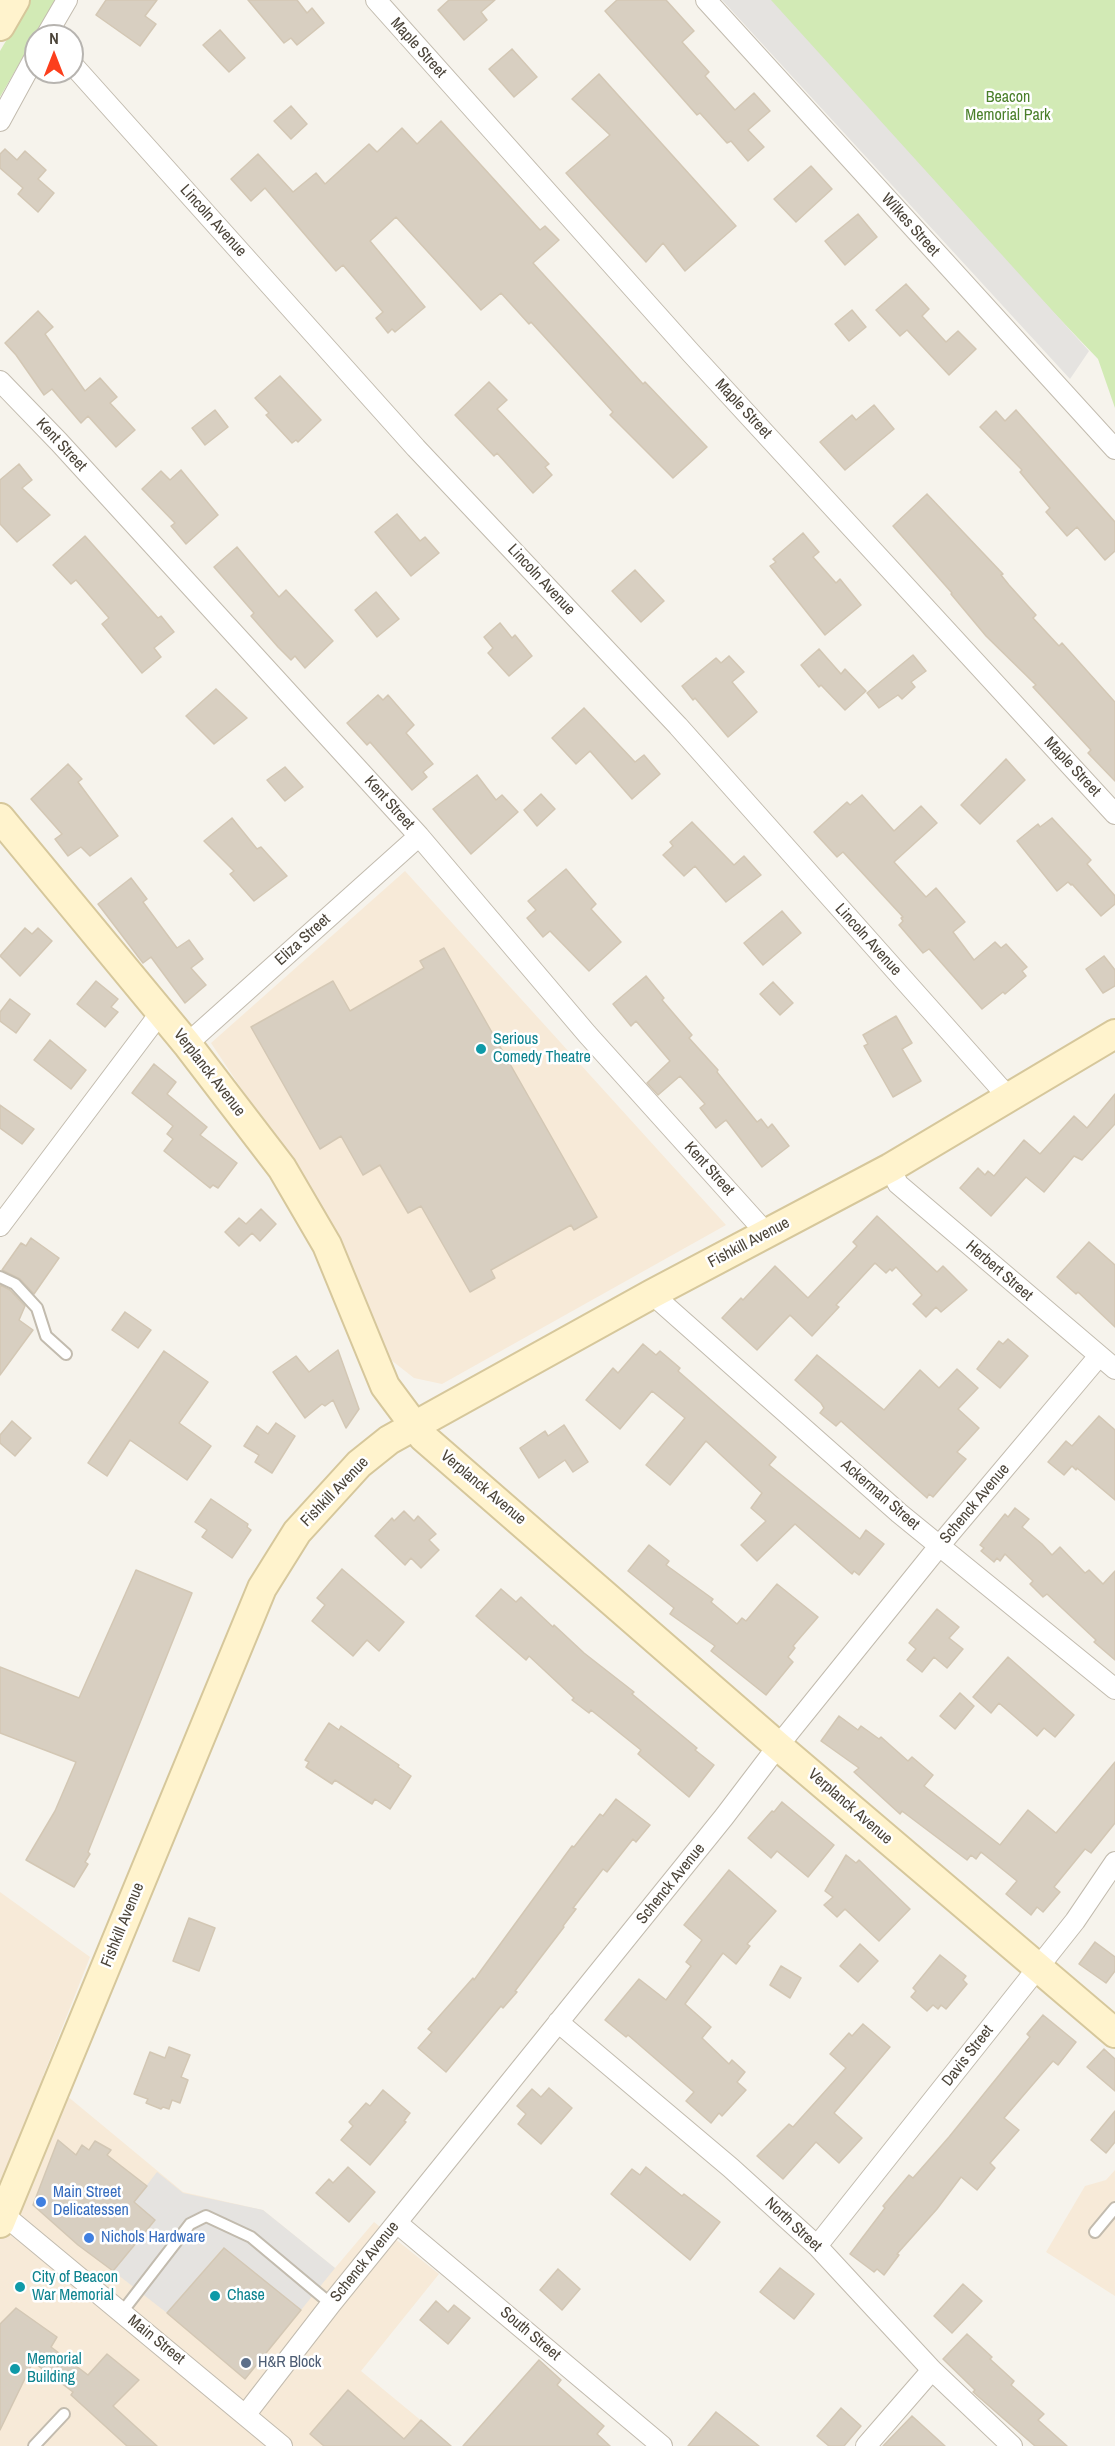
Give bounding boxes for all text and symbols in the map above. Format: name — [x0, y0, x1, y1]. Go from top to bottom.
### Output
street label: Maple Street — [386, 14, 450, 82]
north arrow — [24, 24, 84, 84]
text: N — [49, 27, 59, 49]
park label: Beacon Memorial Park — [965, 88, 1051, 126]
street label: Lincoln Avenue — [176, 181, 250, 261]
street label: Wilkes Street — [877, 190, 943, 260]
street label: Maple Street — [711, 375, 775, 443]
street label: Kent Street — [32, 414, 90, 476]
street label: Lincoln Avenue — [503, 540, 579, 620]
street label: Maple Street — [1040, 733, 1104, 801]
street label: Kent Street — [360, 772, 418, 834]
street label: Lincoln Avenue — [831, 900, 905, 980]
street label: Eliza Street — [271, 910, 335, 970]
street label: Verplanck Avenue — [169, 1026, 249, 1120]
place label: Serious Comedy Theatre — [493, 1030, 591, 1068]
marker: Serious Comedy Theatre — [474, 1042, 488, 1056]
street label: Kent Street — [680, 1138, 738, 1200]
street label: Fishkill Avenue — [705, 1214, 793, 1272]
street label: Herbert Street — [962, 1237, 1036, 1305]
street label: Verplanck Avenue — [436, 1447, 530, 1529]
street label: Fishkill Avenue — [297, 1453, 373, 1531]
street label: Ackerman Street — [837, 1456, 923, 1534]
street label: Schenck Avenue — [936, 1460, 1014, 1548]
street label: Verplanck Avenue — [804, 1765, 896, 1849]
street label: Schenck Avenue — [633, 1840, 709, 1928]
street label: Fishkill Avenue — [97, 1880, 149, 1970]
street label: Davis Street — [938, 2022, 998, 2090]
place label: Main Street Delicatessen — [53, 2183, 129, 2221]
street label: North Street — [761, 2194, 825, 2256]
marker: Main Street Delicatessen — [34, 2195, 48, 2209]
street label: Schenck Avenue — [327, 2218, 403, 2306]
place label: Nichols Hardware — [101, 2228, 205, 2248]
marker: Nichols Hardware — [82, 2231, 96, 2245]
place label: City of Beacon War Memorial — [32, 2268, 118, 2306]
marker: City of Beacon War Memorial — [13, 2280, 27, 2294]
place label: Chase — [227, 2286, 265, 2306]
marker: Chase — [208, 2289, 222, 2303]
street label: South Street — [496, 2303, 564, 2365]
street label: Main Street — [124, 2311, 188, 2369]
place label: Memorial Building — [27, 2350, 82, 2388]
place label: H&R Block — [258, 2353, 321, 2373]
marker: H&R Block — [239, 2356, 253, 2370]
marker: Memorial Building — [8, 2362, 22, 2376]

